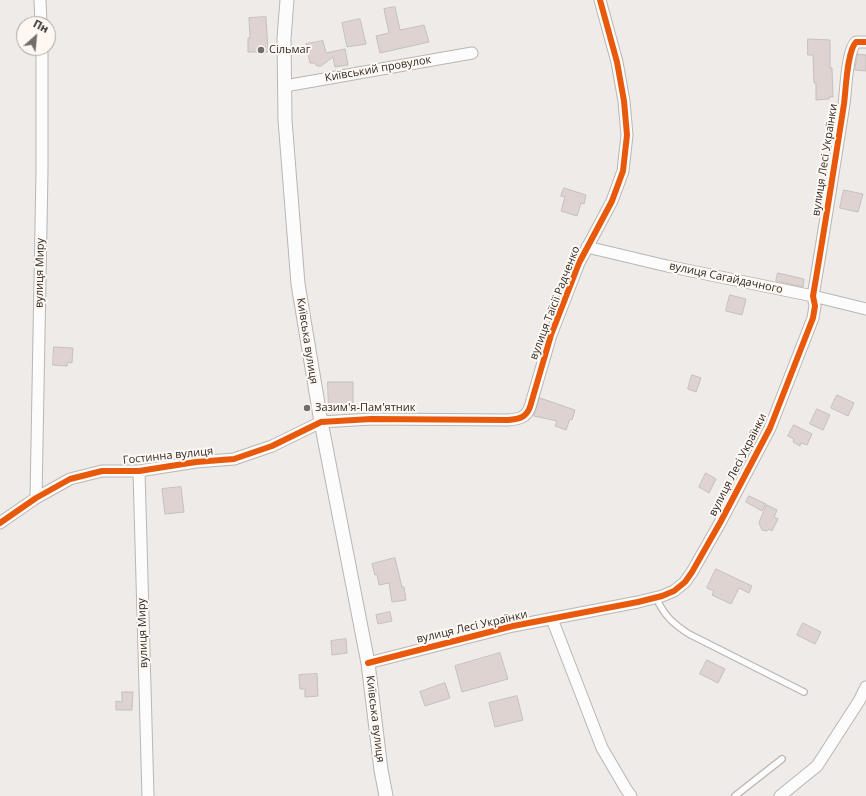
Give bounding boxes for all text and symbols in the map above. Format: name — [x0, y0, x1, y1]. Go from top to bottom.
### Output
north arrow — [16, 16, 56, 56]
text: Пн — [31, 16, 52, 36]
place label: Сільмаг — [269, 43, 310, 57]
marker: Сільмаг — [256, 45, 266, 55]
street label: Київський провулок — [324, 53, 432, 85]
street label: вулиця Лесі Українки — [810, 103, 840, 217]
street label: вулиця Миру — [33, 238, 47, 308]
street label: вулиця Таїсії Радченко — [527, 244, 583, 362]
street label: вулиця Сагайдачного — [668, 259, 784, 297]
street label: Київська вулиця — [294, 297, 320, 385]
place label: Зазим'я-Пам'ятник — [315, 401, 415, 415]
marker: Зазим'я-Пам'ятник — [302, 403, 312, 413]
street label: вулиця Лесі Українки — [706, 411, 770, 519]
street label: Гостинна вулиця — [122, 445, 214, 467]
street label: вулиця Миру — [135, 598, 151, 668]
street label: вулиця Лесі Українки — [415, 608, 529, 646]
street label: Київська вулиця — [363, 675, 387, 763]

